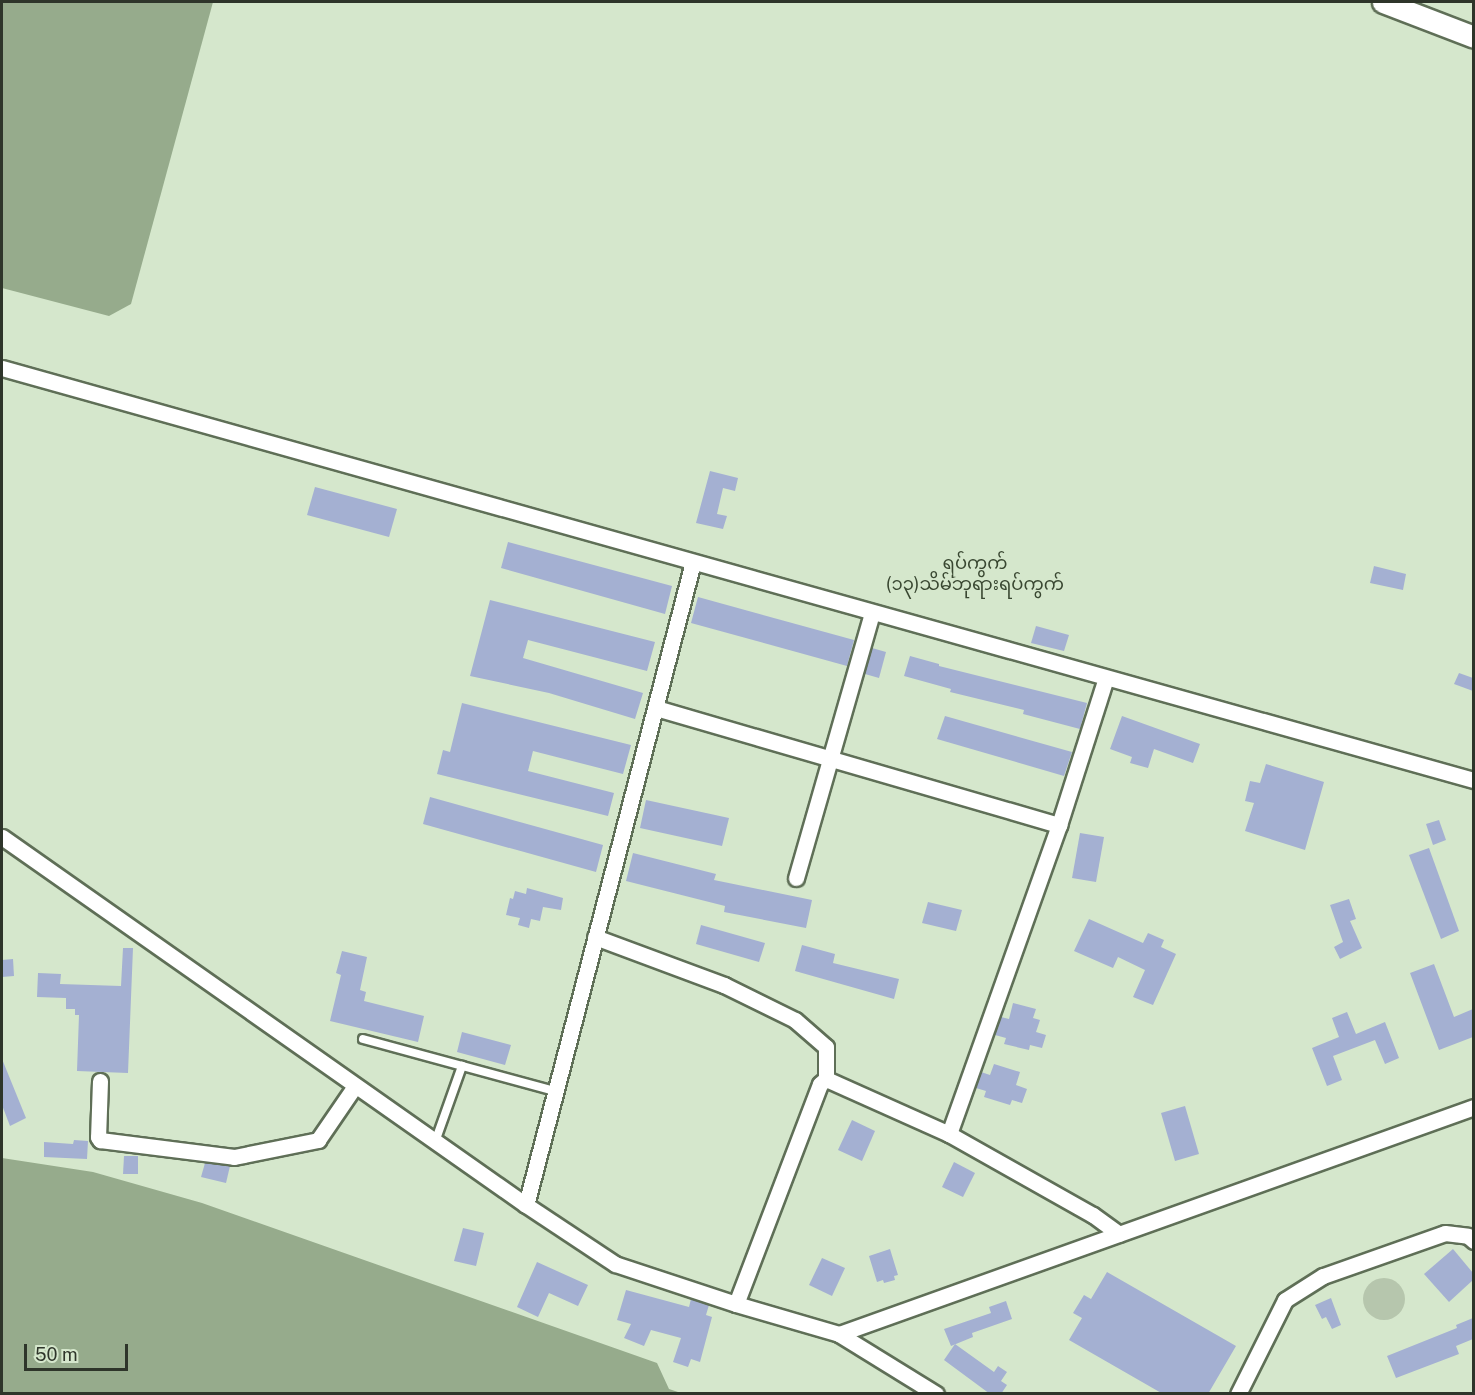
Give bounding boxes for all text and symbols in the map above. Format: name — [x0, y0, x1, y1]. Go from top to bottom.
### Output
district label: ရပ်ကွက် (၁၃)သိမ်ဘုရားရပ်ကွက် — [886, 553, 1064, 596]
scale bar — [27, 1332, 130, 1370]
text: 50 m — [35, 1344, 78, 1365]

